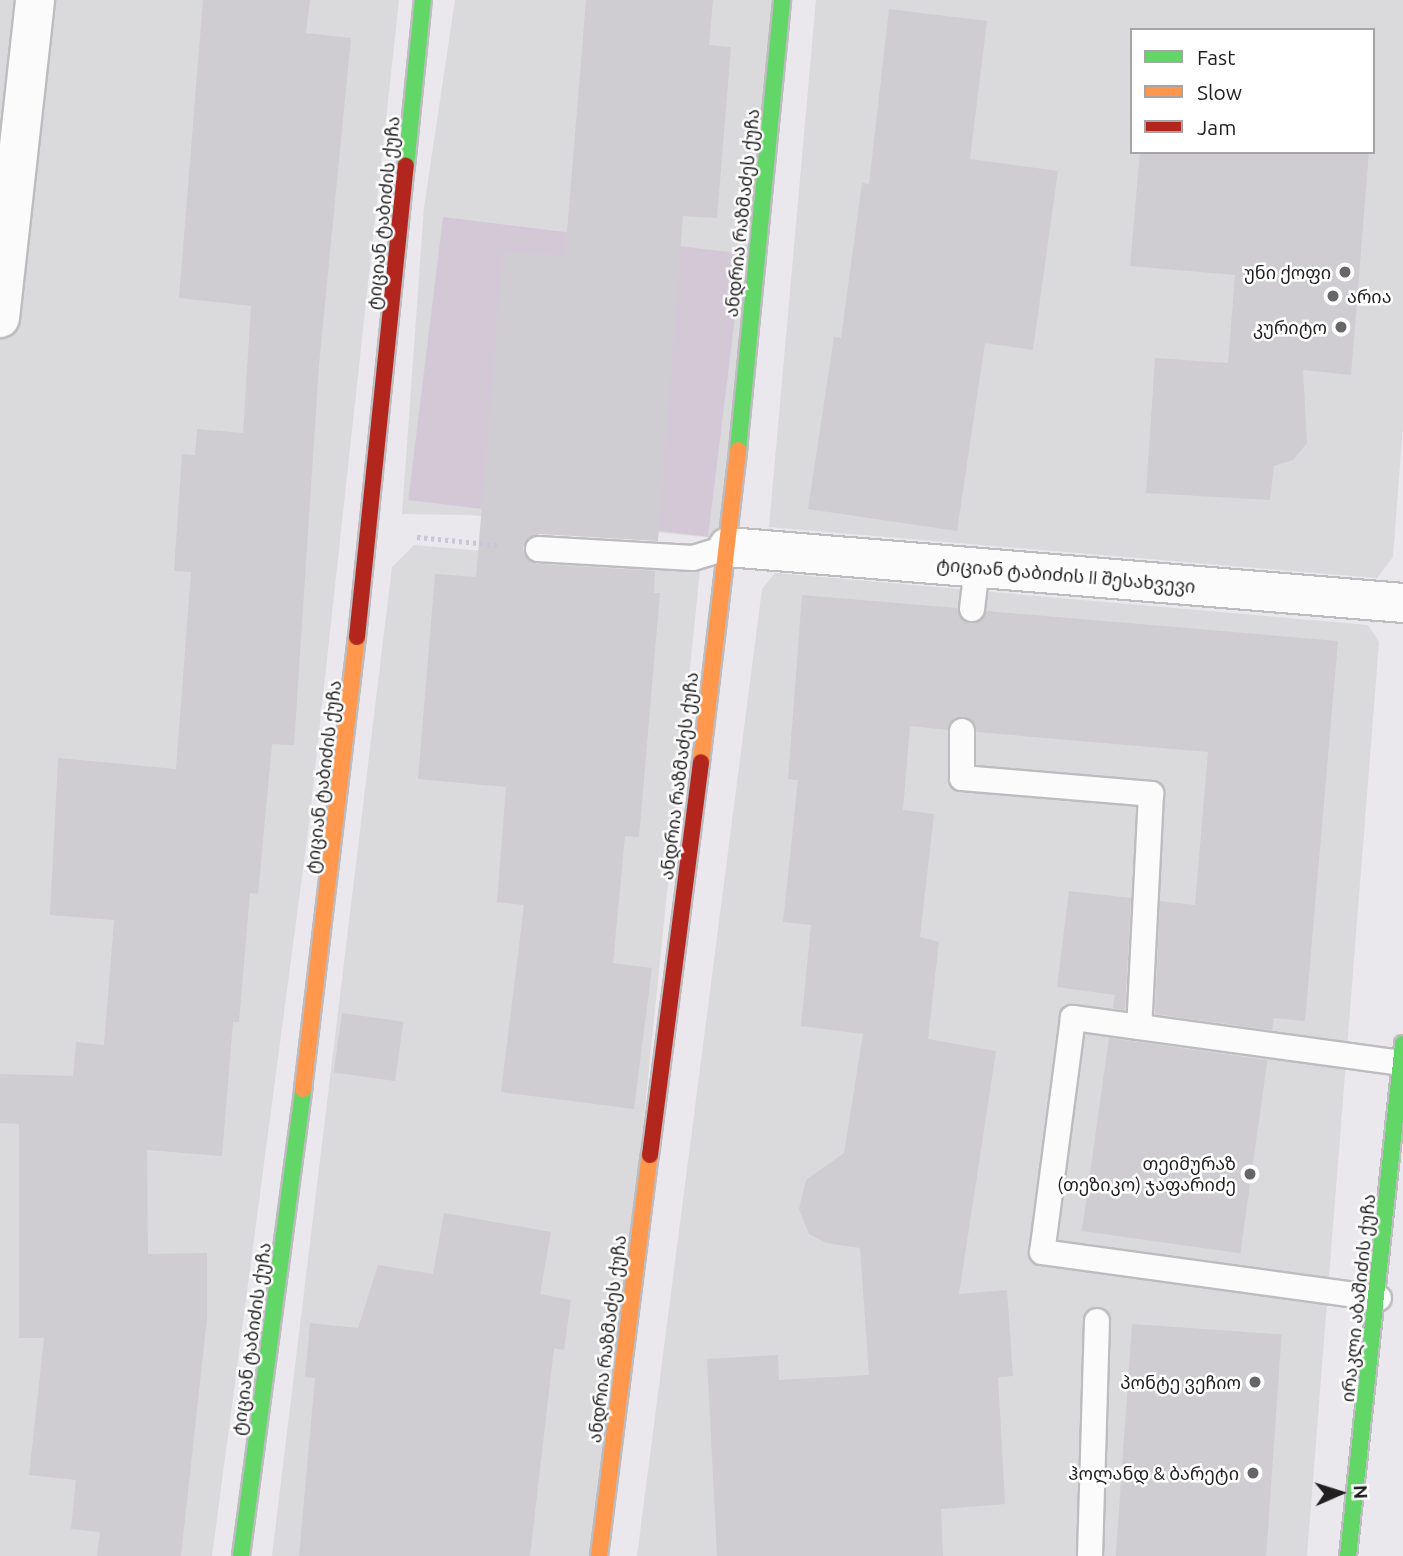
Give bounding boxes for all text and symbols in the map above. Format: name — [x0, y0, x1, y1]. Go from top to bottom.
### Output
legend — [1130, 28, 1375, 154]
text: Fast — [1197, 45, 1235, 69]
text: Slow — [1197, 80, 1242, 104]
street label: ანდრია რაზმაძეს ქუჩა — [720, 108, 764, 318]
street label: ტიციან ტაბიძის ქუჩა — [362, 115, 404, 311]
text: Jam — [1197, 115, 1236, 139]
place label: უნი ქოფი — [1244, 261, 1331, 283]
marker: უნი ქოფი — [1337, 264, 1353, 280]
place label: არია — [1347, 285, 1392, 307]
marker: არია — [1325, 288, 1341, 304]
place label: კურიტო — [1253, 316, 1327, 338]
marker: კურიტო — [1333, 319, 1349, 335]
street label: ტიციან ტაბიძის II შესახვევი — [936, 553, 1196, 597]
street label: ანდრია რაზმაძეს ქუჩა — [656, 671, 702, 881]
street label: ტიციან ტაბიძის ქუჩა — [300, 679, 346, 875]
place label: თეიმურაზ (თეზიკო) ჯაფარიძე — [1057, 1153, 1236, 1196]
marker: თეიმურაზ (თეზიკო) ჯაფარიძე — [1242, 1166, 1258, 1182]
street label: ირაკლი აბაშიძის ქუჩა — [1336, 1193, 1380, 1403]
street label: ანდრია რაზმაძეს ქუჩა — [584, 1234, 630, 1444]
street label: ტიციან ტაბიძის ქუჩა — [227, 1241, 275, 1437]
place label: პონტე ვეჩიო — [1120, 1371, 1241, 1393]
marker: პონტე ვეჩიო — [1247, 1374, 1263, 1390]
north arrow — [1305, 1458, 1375, 1528]
place label: ჰოლანდ & ბარეტი — [1068, 1462, 1239, 1484]
marker: ჰოლანდ & ბარეტი — [1245, 1465, 1261, 1481]
text: N — [1350, 1484, 1372, 1500]

